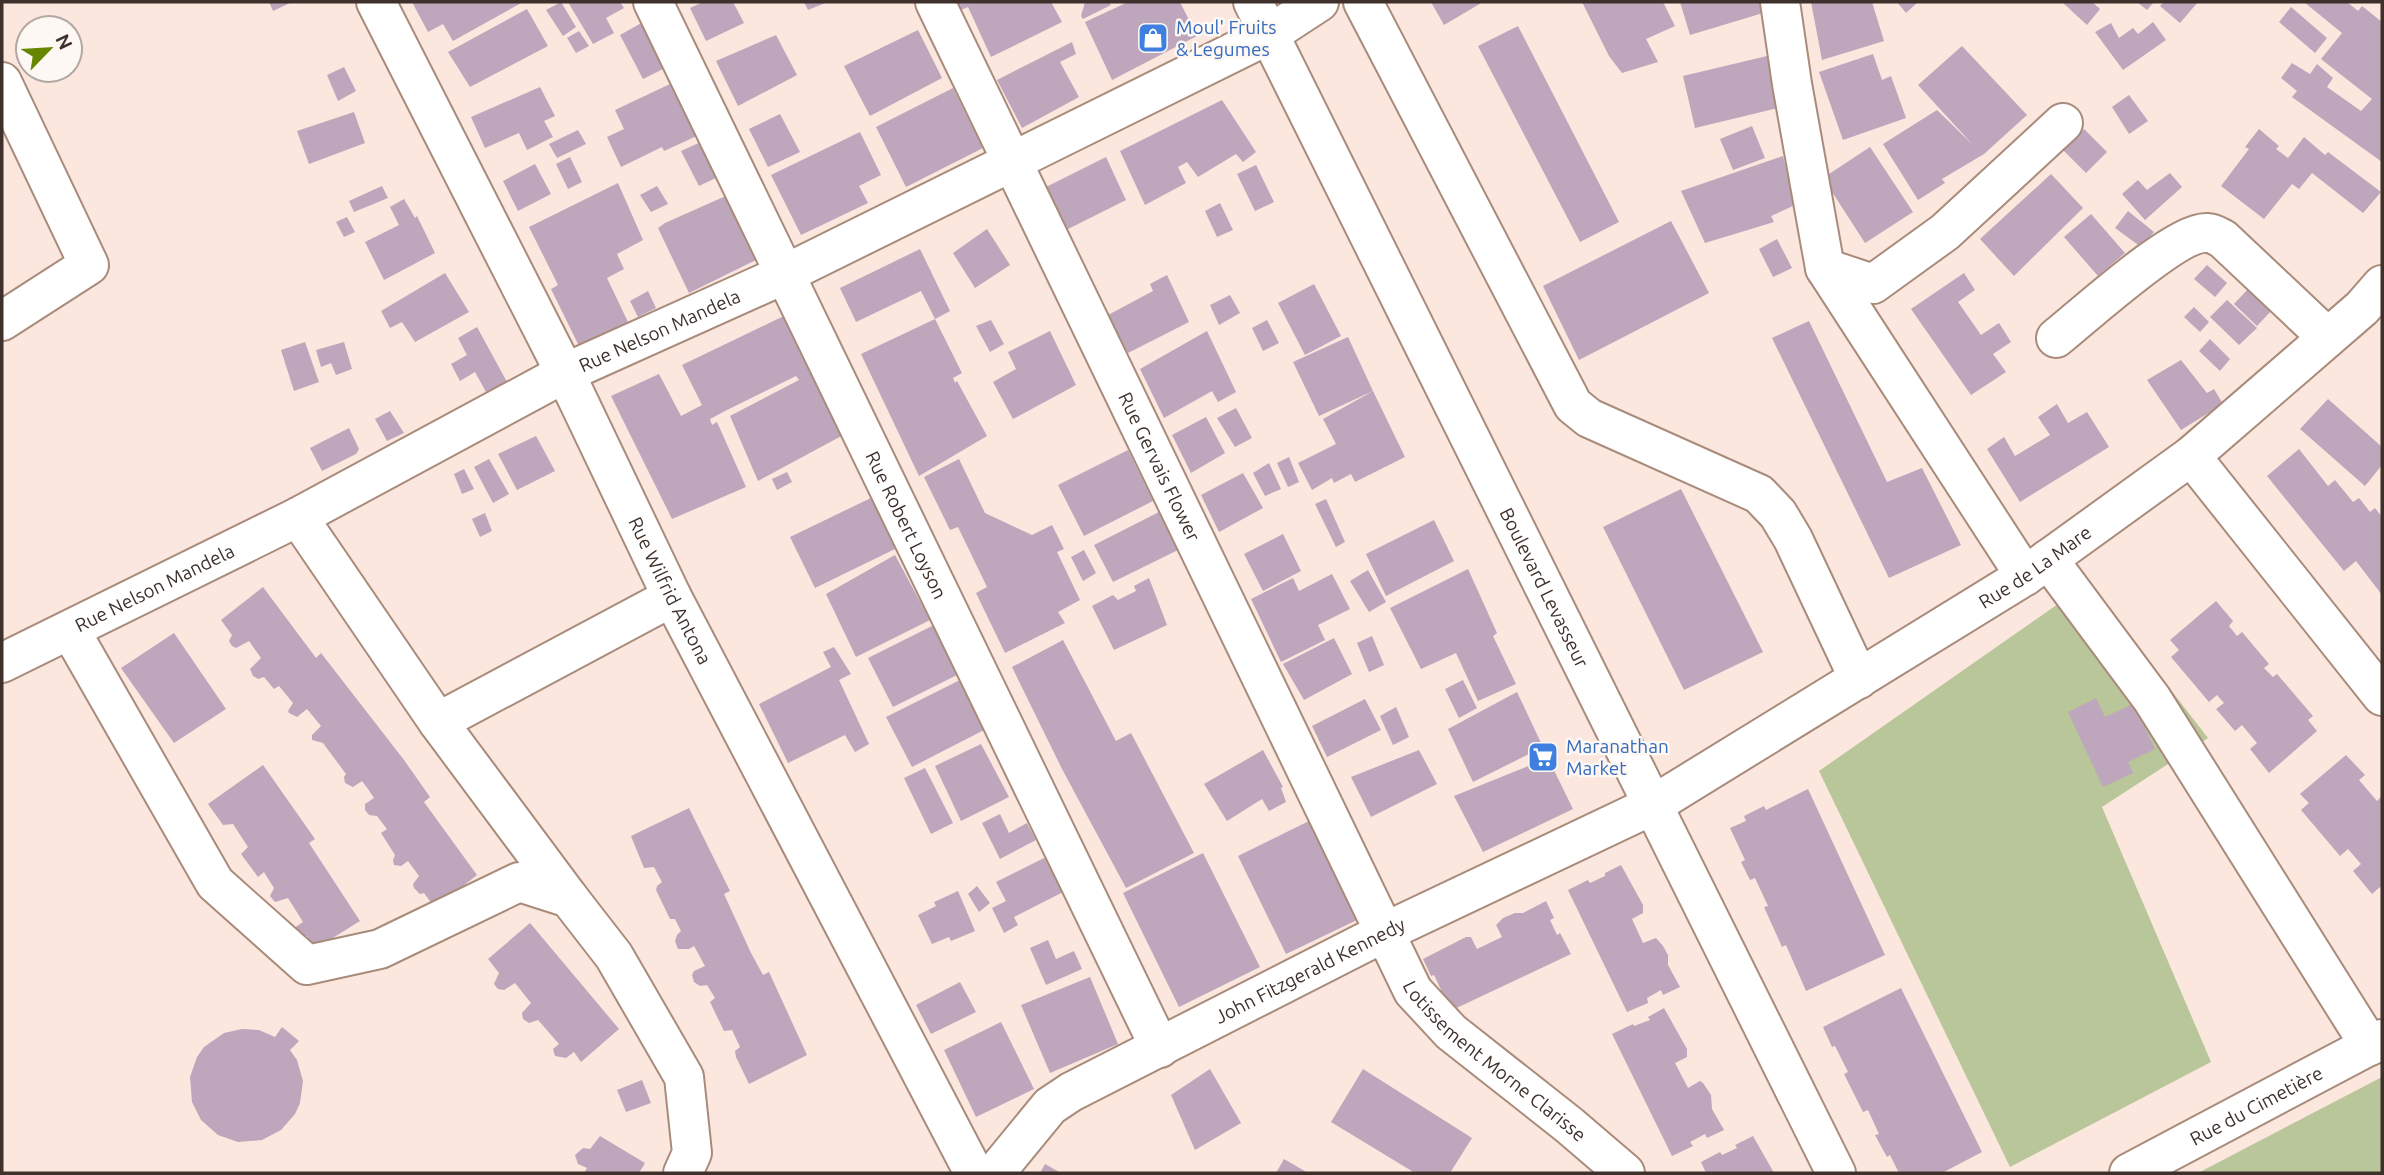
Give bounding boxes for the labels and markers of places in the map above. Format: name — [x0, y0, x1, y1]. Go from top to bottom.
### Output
place label: Moul' Fruits & Legumes — [1176, 16, 1276, 60]
shop icon: Moul' Fruits & Legumes — [1136, 21, 1170, 55]
place label: Maranathan Market — [1566, 735, 1669, 779]
supermarket icon: Maranathan Market — [1526, 740, 1560, 774]

